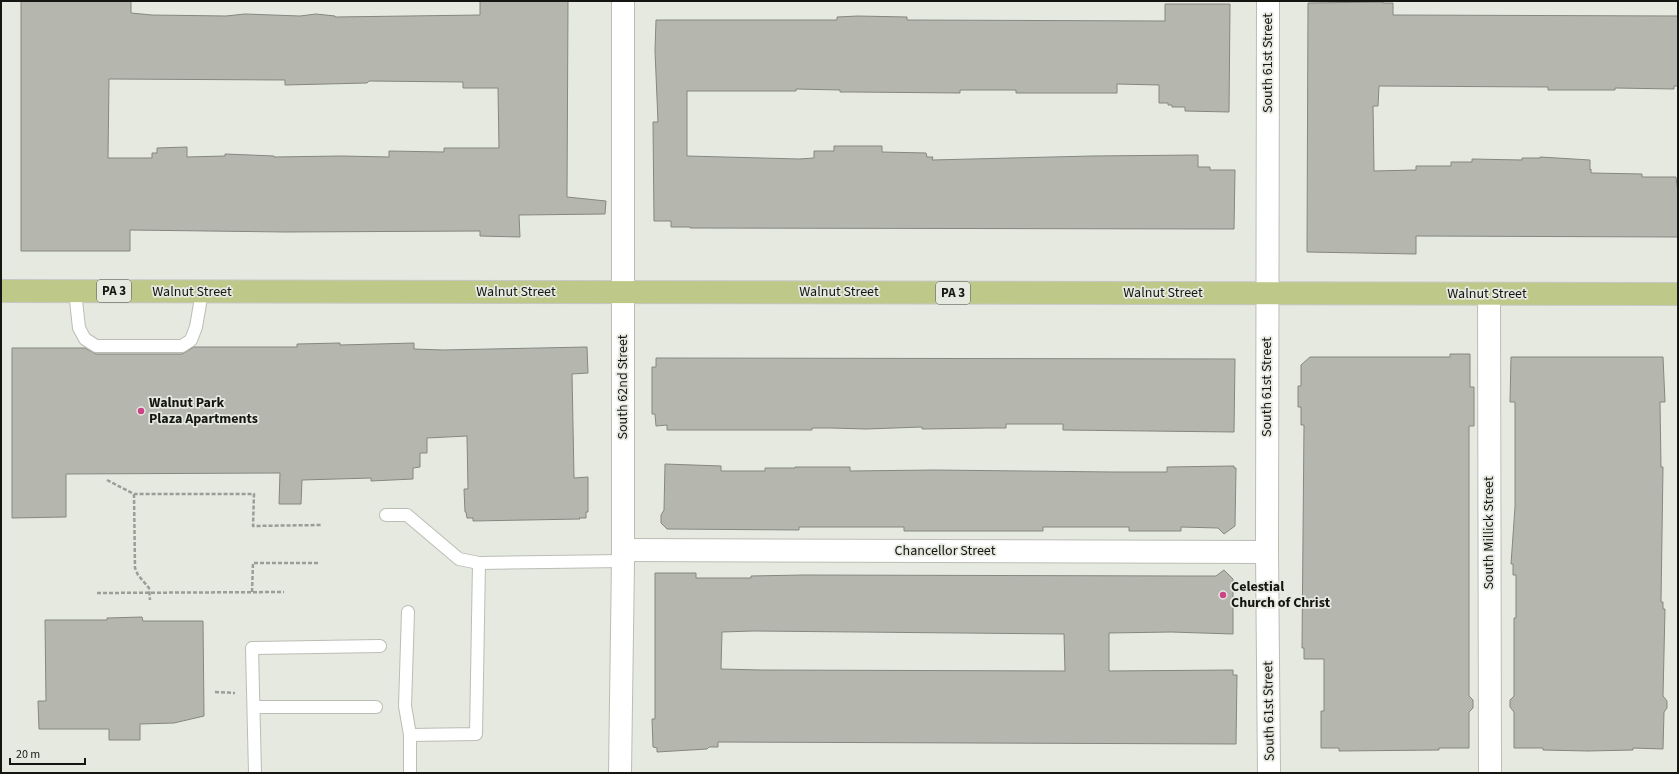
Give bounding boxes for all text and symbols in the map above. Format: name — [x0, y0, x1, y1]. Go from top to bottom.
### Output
street label: South 61st Street — [1258, 13, 1278, 113]
road number: PA 3 — [97, 280, 131, 302]
street label: Walnut Street — [152, 282, 232, 302]
street label: Walnut Street — [476, 282, 556, 302]
street label: Walnut Street — [799, 282, 879, 302]
road number: PA 3 — [936, 282, 970, 304]
street label: Walnut Street — [1123, 283, 1203, 303]
street label: Walnut Street — [1447, 284, 1527, 304]
street label: South 62nd Street — [613, 334, 633, 440]
street label: South 61st Street — [1257, 337, 1277, 437]
place label: Walnut Park Plaza Apartments — [149, 393, 258, 429]
marker: Walnut Park Plaza Apartments — [136, 406, 146, 416]
street label: South Millick Street — [1479, 476, 1499, 590]
street label: Chancellor Street — [895, 541, 996, 561]
place label: Celestial Church of Christ — [1231, 577, 1331, 613]
marker: Celestial Church of Christ — [1218, 590, 1228, 600]
street label: South 61st Street — [1258, 661, 1280, 761]
scale bar — [10, 740, 85, 766]
text: 20 m — [16, 746, 40, 763]

